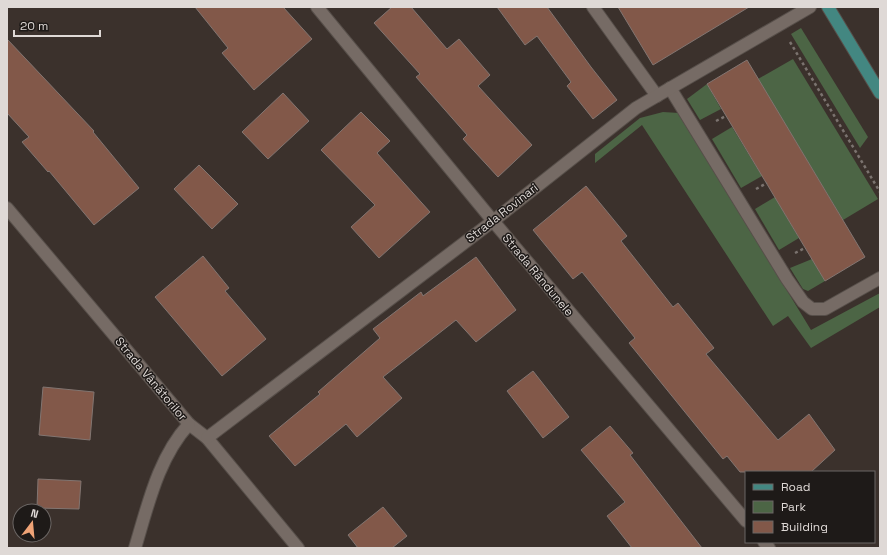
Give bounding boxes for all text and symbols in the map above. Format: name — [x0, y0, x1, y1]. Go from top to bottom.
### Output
scale bar — [14, 12, 100, 38]
text: 20 m — [20, 18, 48, 34]
street label: Strada Rovinari — [463, 180, 541, 246]
street label: Strada Rândunele — [499, 230, 577, 320]
street label: Strada Vânătorilor — [111, 334, 191, 424]
legend — [745, 471, 875, 543]
text: Road — [781, 479, 810, 495]
text: Park — [781, 499, 806, 515]
north arrow — [12, 503, 52, 543]
text: N — [29, 506, 40, 521]
text: Building — [781, 519, 828, 535]

